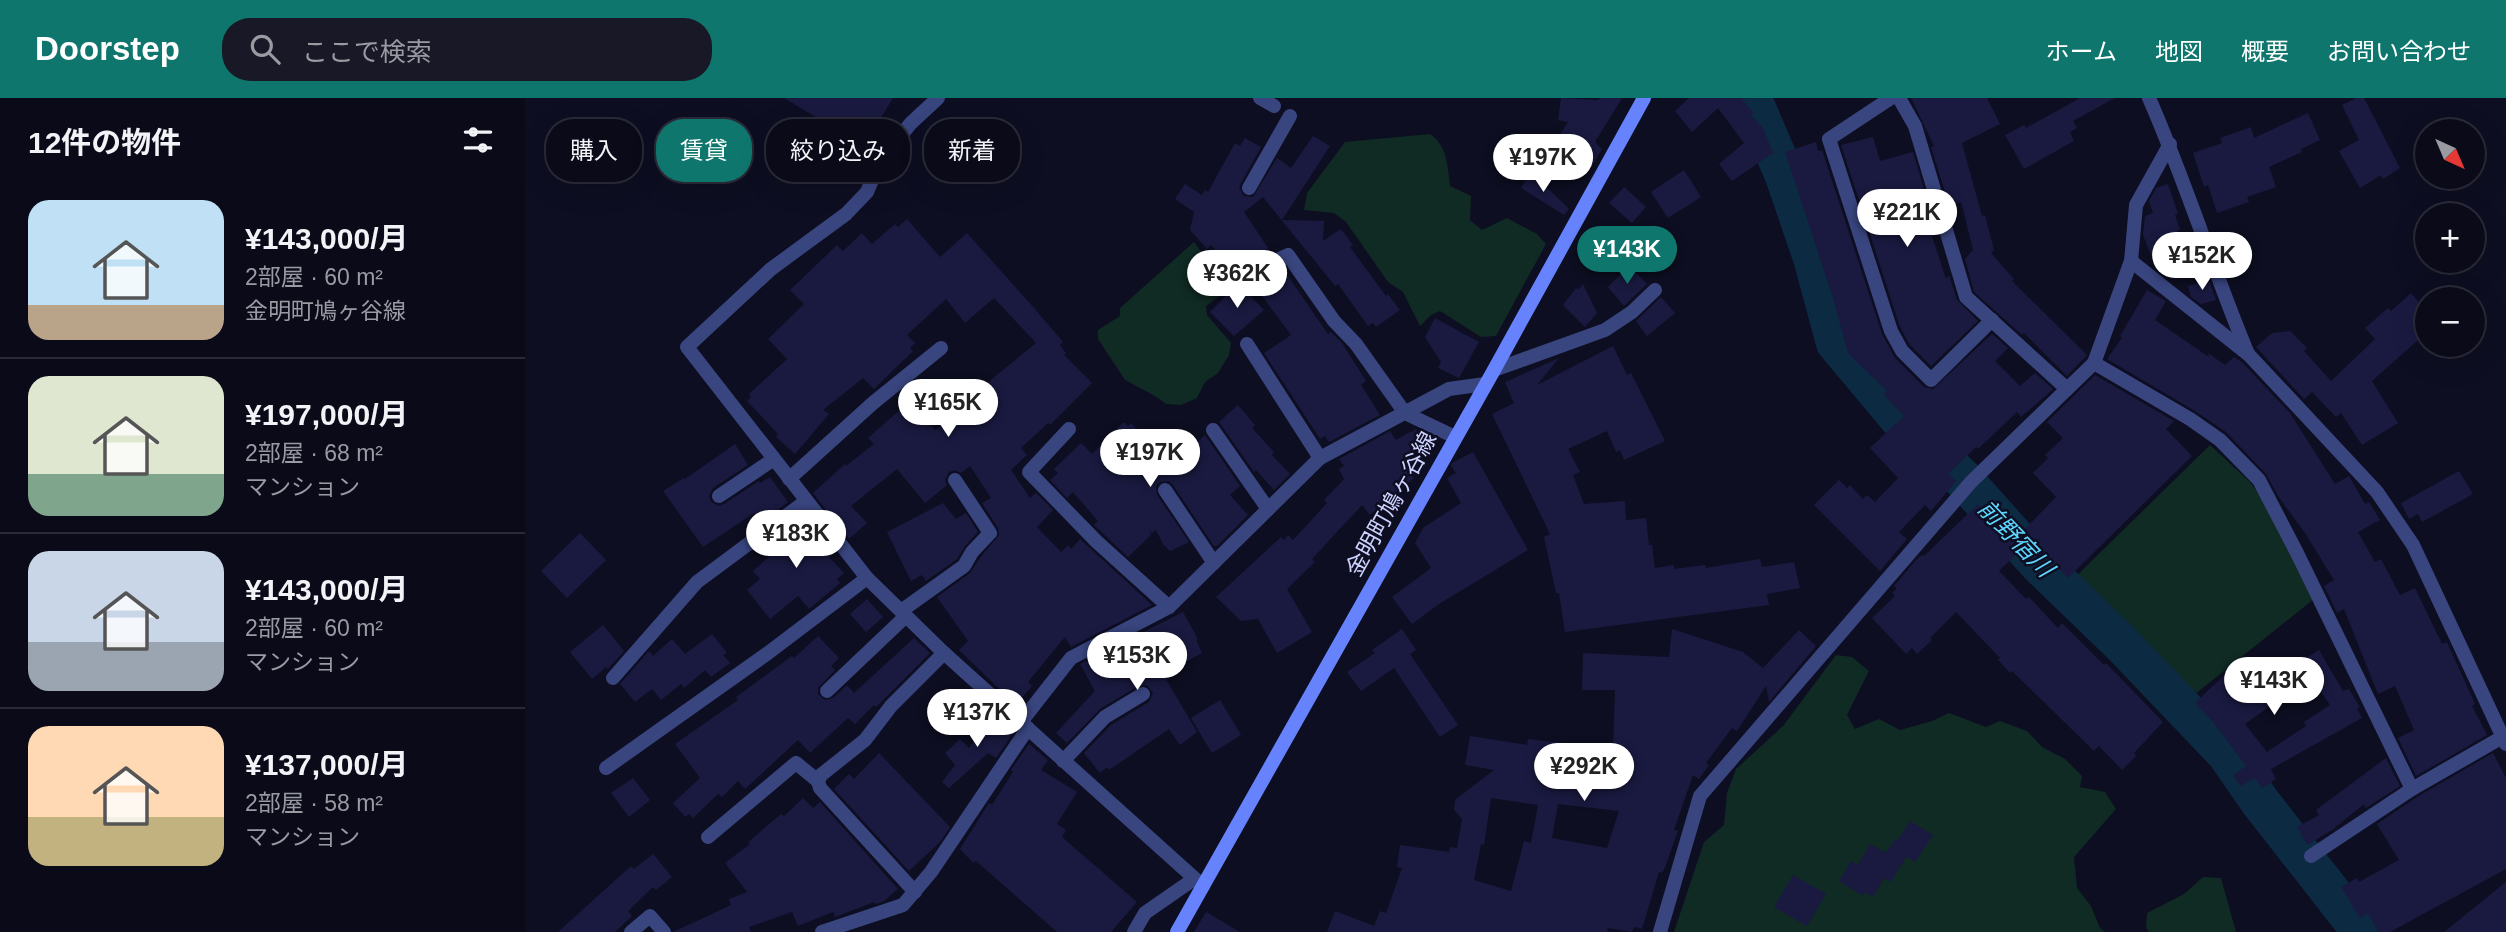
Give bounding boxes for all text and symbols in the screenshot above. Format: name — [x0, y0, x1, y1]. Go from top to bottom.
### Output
search box — [222, 18, 712, 81]
text: Doorstep — [35, 30, 180, 67]
icon: search — [246, 30, 284, 68]
text: ここで検索 — [302, 37, 432, 67]
text: ホーム — [2046, 38, 2117, 65]
text: 地図 — [2155, 38, 2203, 65]
text: 概要 — [2241, 38, 2289, 65]
text: お問い合わせ — [2327, 38, 2471, 65]
chip: 購入 — [546, 119, 642, 182]
chip: 賃貸 — [656, 119, 752, 182]
chip: 絞り込み — [766, 119, 910, 182]
chip: 新着 — [924, 119, 1020, 182]
north arrow — [2415, 119, 2485, 189]
map controls — [2415, 119, 2485, 357]
icon: filters — [459, 121, 497, 159]
text: 12件の物件 — [28, 126, 181, 159]
pin: ¥197K — [1494, 134, 1592, 194]
text: ¥197K — [1509, 144, 1577, 170]
pin: ¥221K — [1858, 190, 1956, 249]
text: ¥221K — [1873, 199, 1941, 225]
button: + — [2415, 203, 2485, 273]
text: ¥143,000/月 — [245, 222, 408, 255]
pin: ¥143K — [1578, 226, 1676, 286]
icon: home — [84, 228, 168, 312]
pin: ¥152K — [2153, 232, 2251, 292]
text: ¥143K — [1593, 236, 1661, 262]
text: ¥152K — [2168, 242, 2236, 268]
pin: ¥362K — [1188, 250, 1286, 310]
text: ¥362K — [1203, 260, 1271, 286]
text: 2部屋 · 60 m² — [245, 264, 383, 290]
button: − — [2415, 287, 2485, 357]
text: 金明町鳩ヶ谷線 — [245, 298, 406, 324]
pin: ¥165K — [899, 380, 997, 439]
text: ¥165K — [914, 389, 982, 415]
text: ¥197,000/月 — [245, 398, 408, 431]
icon: home — [84, 404, 168, 488]
street label: 金明町鳩ヶ谷線 — [1341, 427, 1441, 581]
pin: ¥197K — [1101, 430, 1199, 489]
text: ¥197K — [1116, 439, 1184, 465]
text: 2部屋 · 68 m² — [245, 440, 383, 466]
text: マンション — [245, 474, 360, 500]
water label: 前野宿川 — [1973, 494, 2061, 584]
pin: ¥183K — [747, 510, 845, 570]
text: ¥183K — [762, 520, 830, 546]
text: ¥143,000/月 — [245, 573, 408, 606]
icon: home — [84, 579, 168, 663]
text: 2部屋 · 60 m² — [245, 615, 383, 641]
pin: ¥153K — [1088, 632, 1186, 692]
text: ¥153K — [1103, 642, 1171, 668]
text: マンション — [245, 649, 360, 675]
pin: ¥143K — [2225, 658, 2323, 717]
text: ¥143K — [2240, 667, 2308, 693]
pin: ¥137K — [928, 690, 1026, 749]
text: ¥137K — [943, 699, 1011, 725]
pin: ¥292K — [1535, 744, 1633, 803]
text: ¥137,000/月 — [245, 748, 408, 781]
text: ¥292K — [1550, 753, 1618, 779]
icon: home — [84, 754, 168, 838]
text: 2部屋 · 58 m² — [245, 790, 383, 816]
text: マンション — [245, 824, 360, 850]

